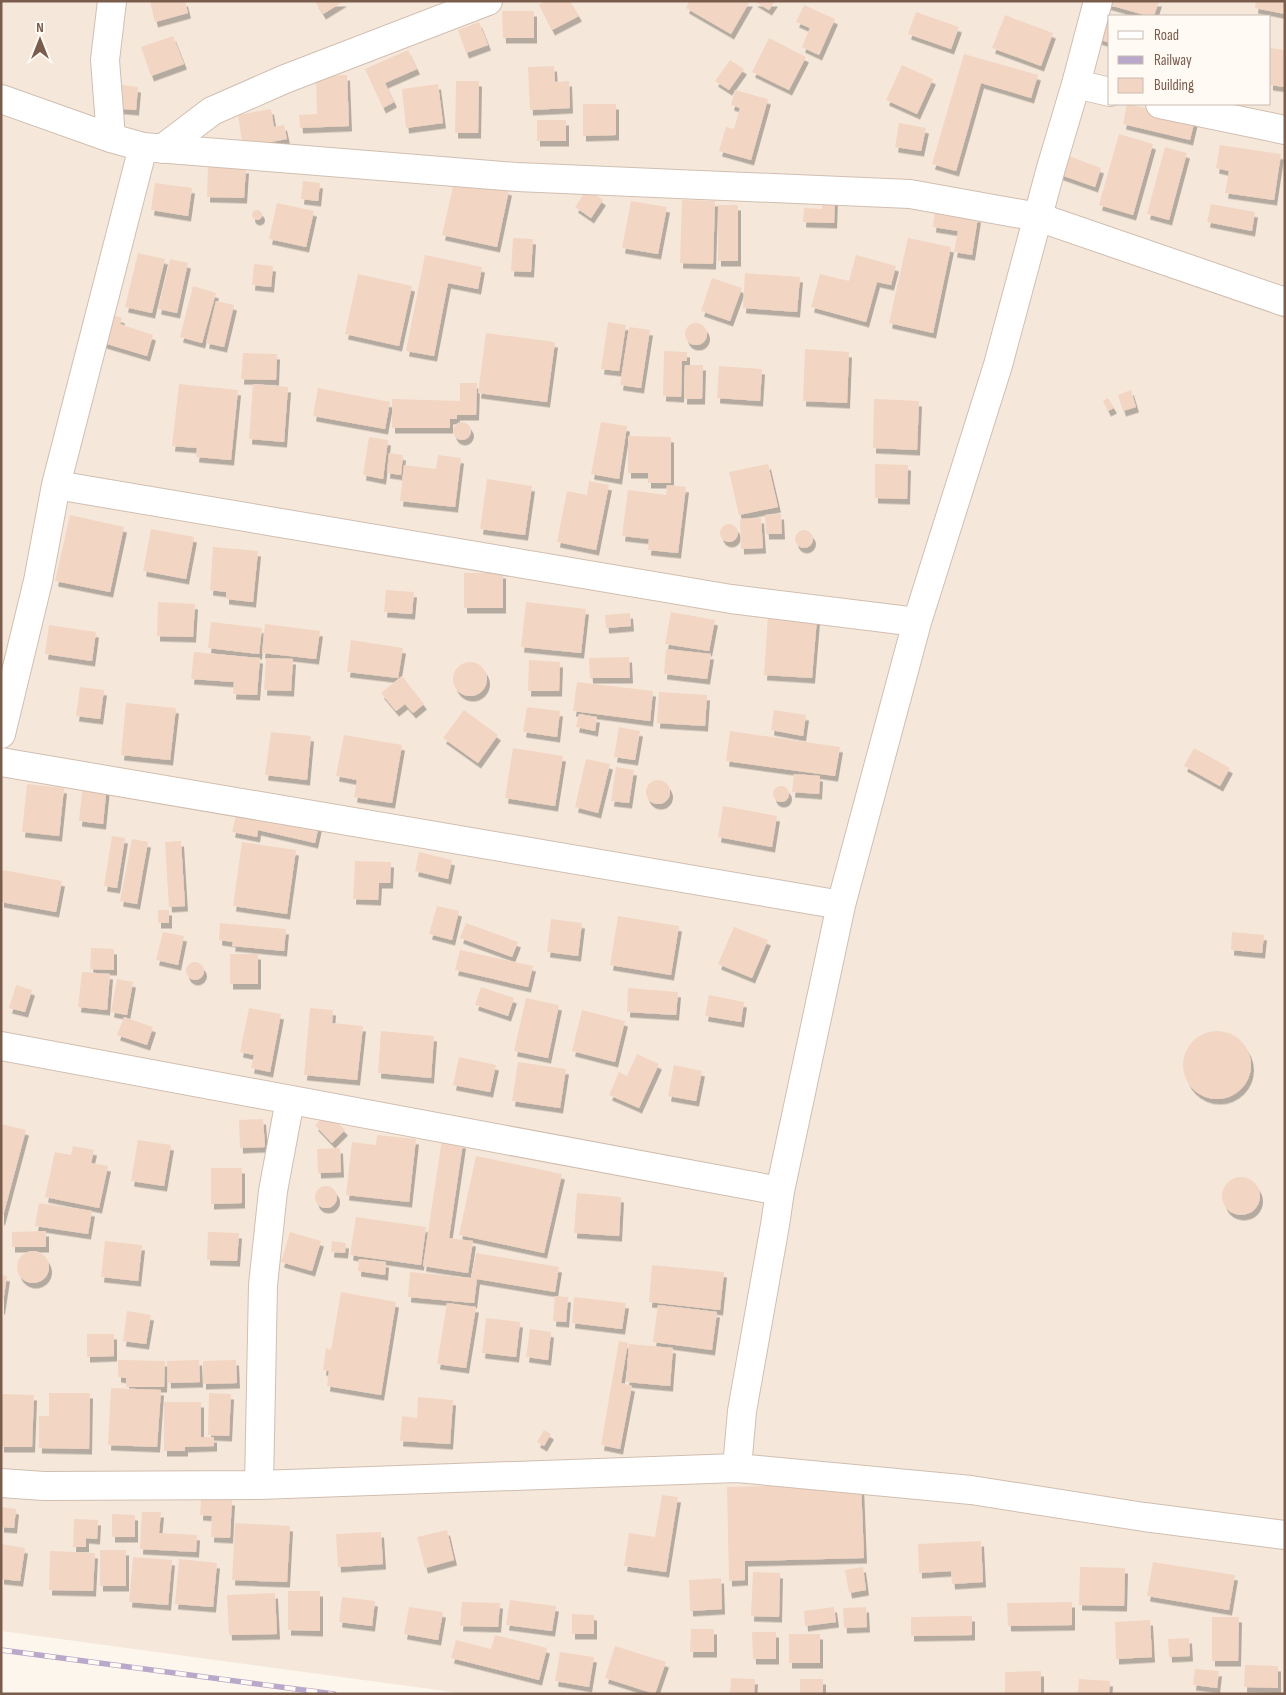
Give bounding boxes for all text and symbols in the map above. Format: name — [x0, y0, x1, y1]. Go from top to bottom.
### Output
north arrow — [15, 15, 65, 65]
legend — [1108, 15, 1271, 105]
text: N — [36, 19, 44, 36]
text: Road — [1154, 26, 1179, 45]
text: Railway — [1154, 51, 1192, 70]
text: Building — [1154, 76, 1194, 95]

